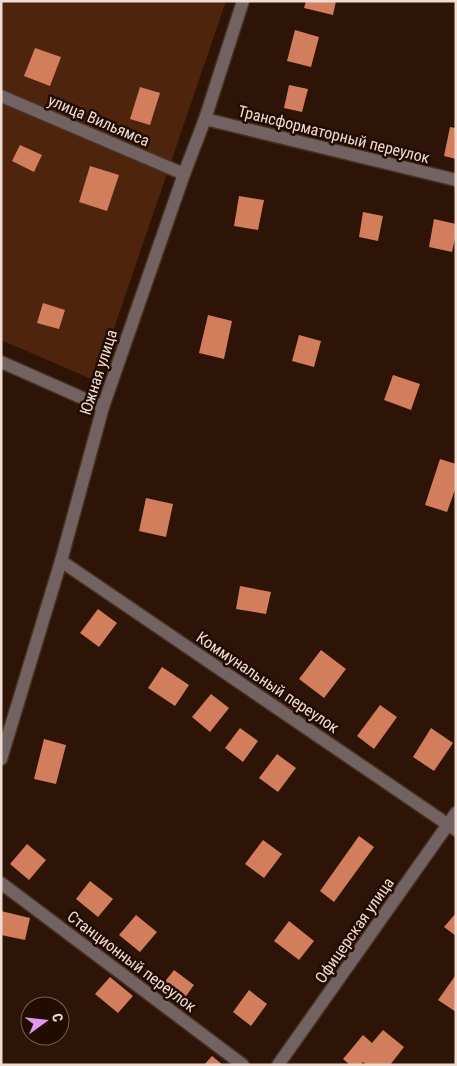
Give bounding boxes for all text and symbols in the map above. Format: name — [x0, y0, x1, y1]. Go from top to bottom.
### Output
street label: улица Вильямса — [45, 91, 152, 150]
street label: Трансформаторный переулок — [236, 101, 432, 168]
street label: Южная улица — [76, 327, 121, 417]
street label: Коммунальный переулок — [193, 628, 343, 737]
street label: Офицерская улица — [311, 874, 398, 987]
street label: Станционный переулок — [64, 907, 200, 1016]
north arrow — [20, 996, 70, 1046]
text: С — [49, 1012, 66, 1024]

